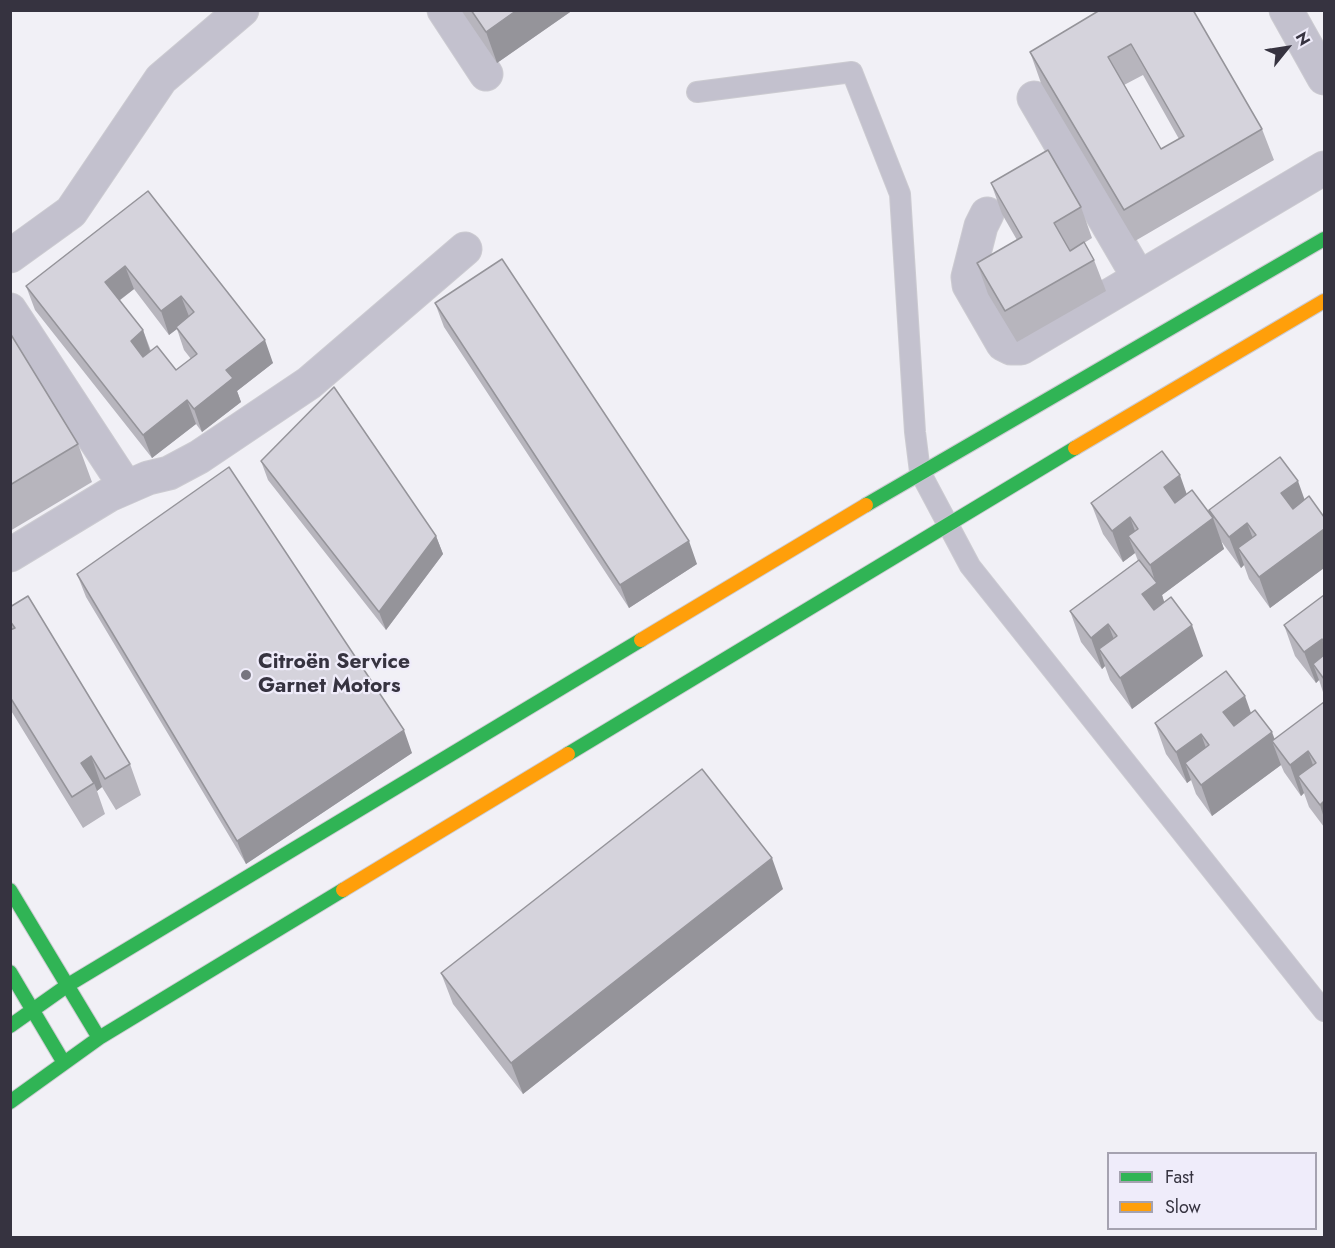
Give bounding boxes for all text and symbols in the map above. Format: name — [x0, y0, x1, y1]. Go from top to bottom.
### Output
north arrow — [1257, 18, 1317, 78]
text: N — [1290, 27, 1316, 50]
place label: Citroën Service Garnet Motors — [258, 650, 410, 700]
marker: Citroën Service Garnet Motors — [239, 668, 253, 682]
legend — [1107, 1152, 1317, 1230]
text: Fast — [1165, 1164, 1194, 1190]
text: Slow — [1165, 1194, 1201, 1220]

